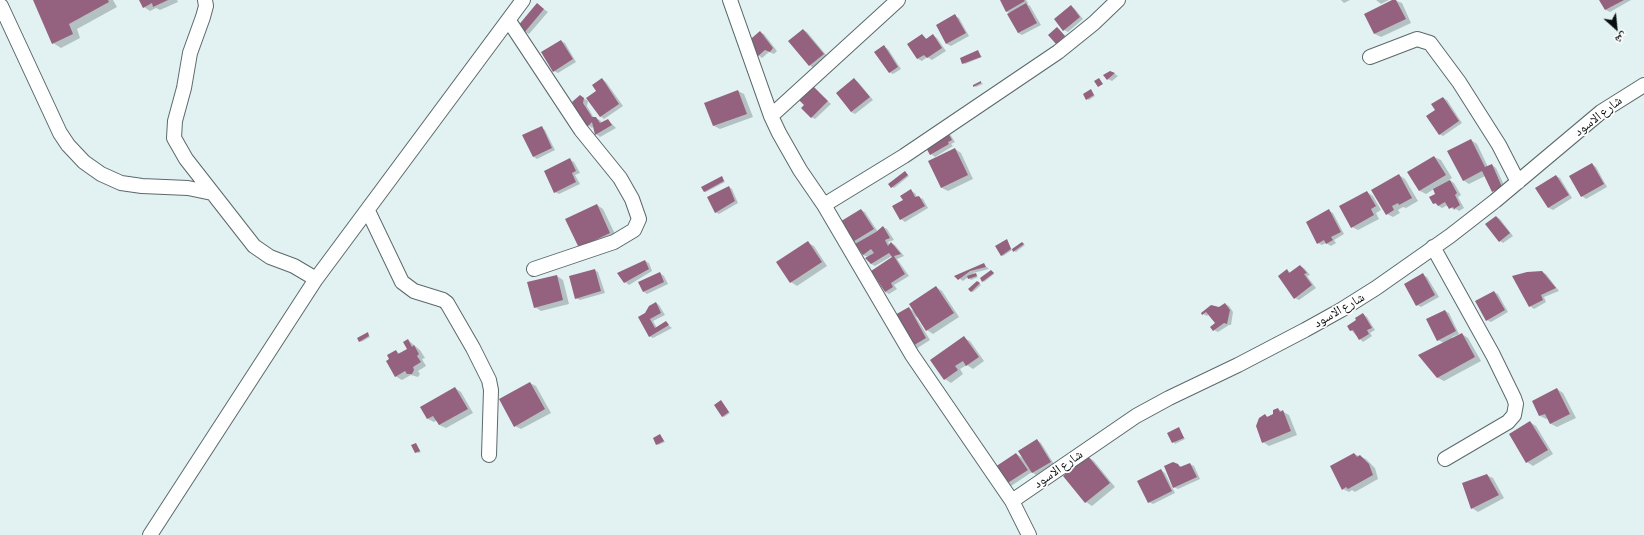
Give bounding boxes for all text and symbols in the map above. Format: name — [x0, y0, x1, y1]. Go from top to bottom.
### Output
north arrow — [1596, 8, 1636, 48]
text: ش — [1614, 31, 1629, 47]
street label: شارع الاسود — [1571, 93, 1625, 139]
street label: شارع الاسود — [1311, 289, 1367, 331]
street label: شارع الاسود — [1030, 446, 1086, 492]

